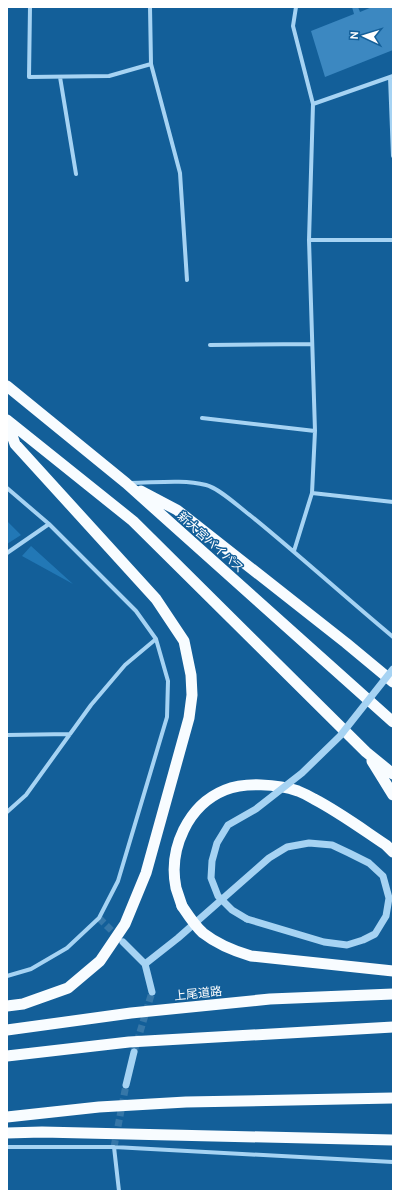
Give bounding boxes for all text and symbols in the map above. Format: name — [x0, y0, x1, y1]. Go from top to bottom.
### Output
north arrow — [344, 16, 384, 56]
text: N — [348, 31, 360, 40]
street label: 新大宮バイパス — [176, 509, 246, 575]
street label: 上尾道路 — [173, 984, 223, 1002]

